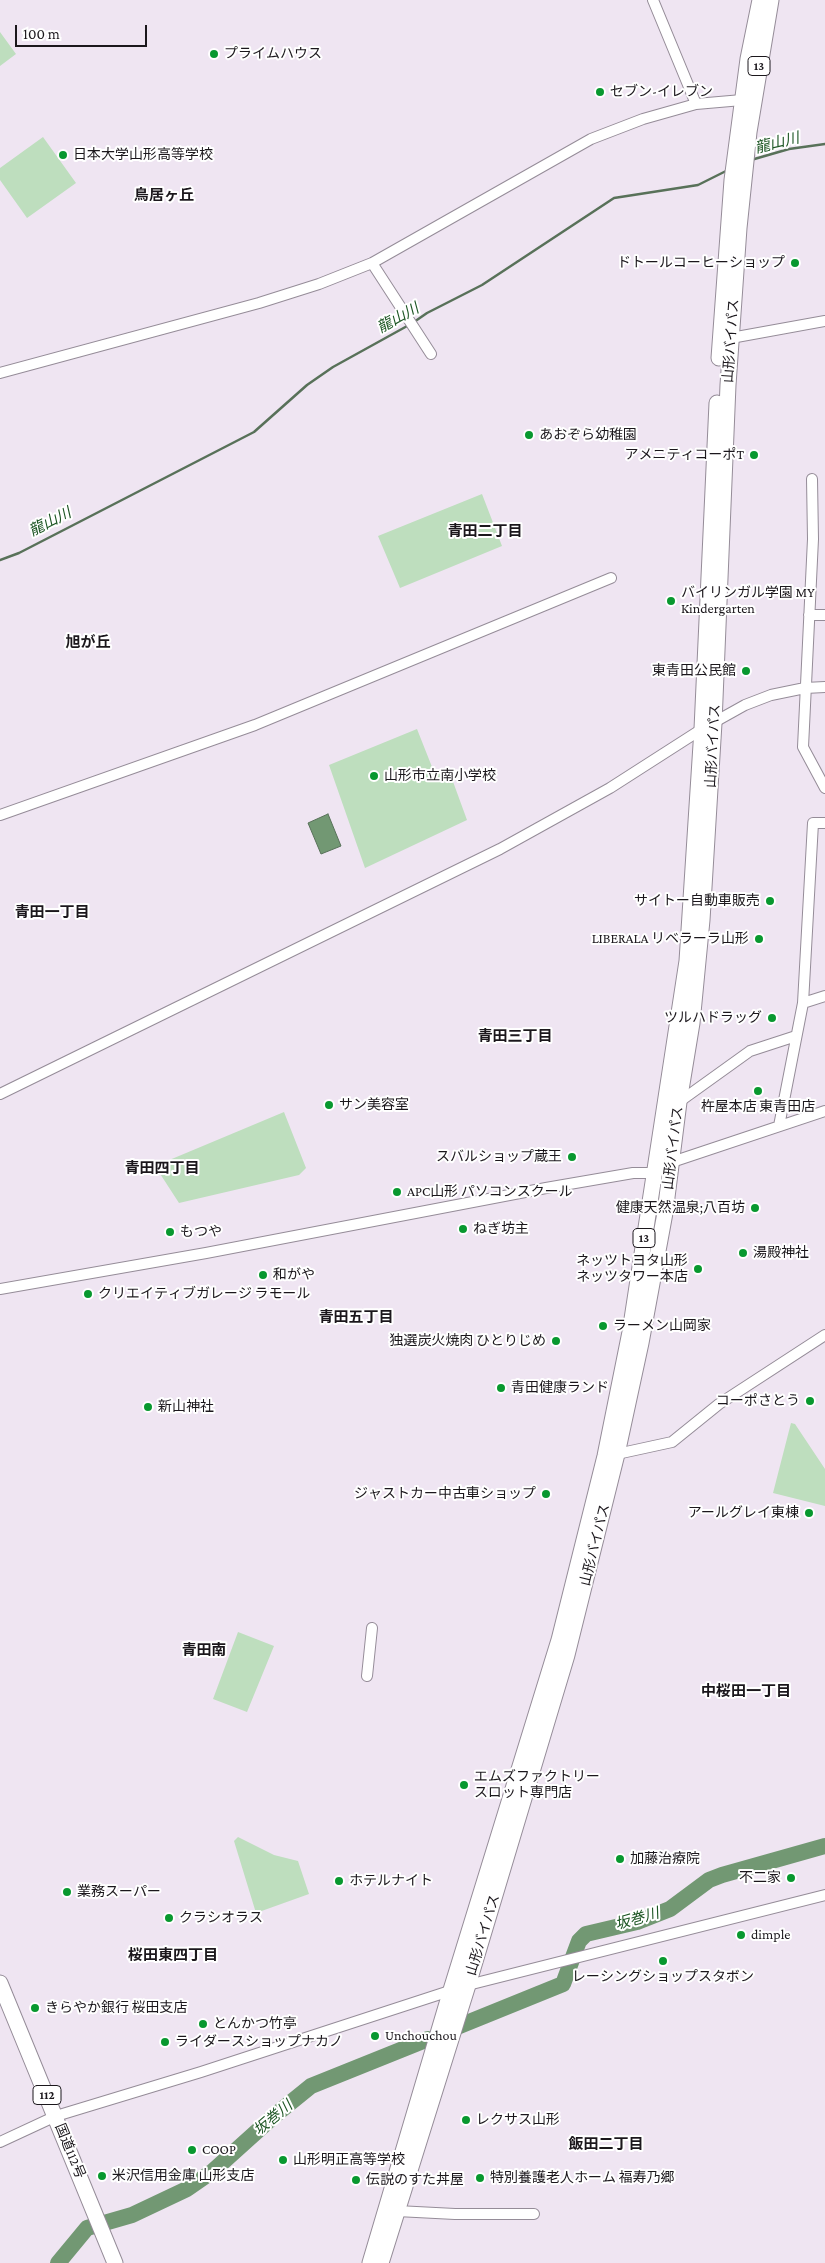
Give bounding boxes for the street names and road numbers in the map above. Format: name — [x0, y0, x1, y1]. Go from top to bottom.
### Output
road number: 13 — [748, 56, 770, 76]
street label: 山形バイパス — [720, 299, 742, 383]
street label: 山形バイパス — [702, 704, 724, 788]
street label: 山形バイパス — [660, 1105, 686, 1191]
road number: 13 — [633, 1228, 655, 1248]
street label: 山形バイパス — [577, 1502, 613, 1588]
street label: 山形バイパス — [463, 1892, 503, 1978]
road number: 112 — [33, 2086, 61, 2104]
street label: 国道112号 — [51, 2121, 89, 2181]

